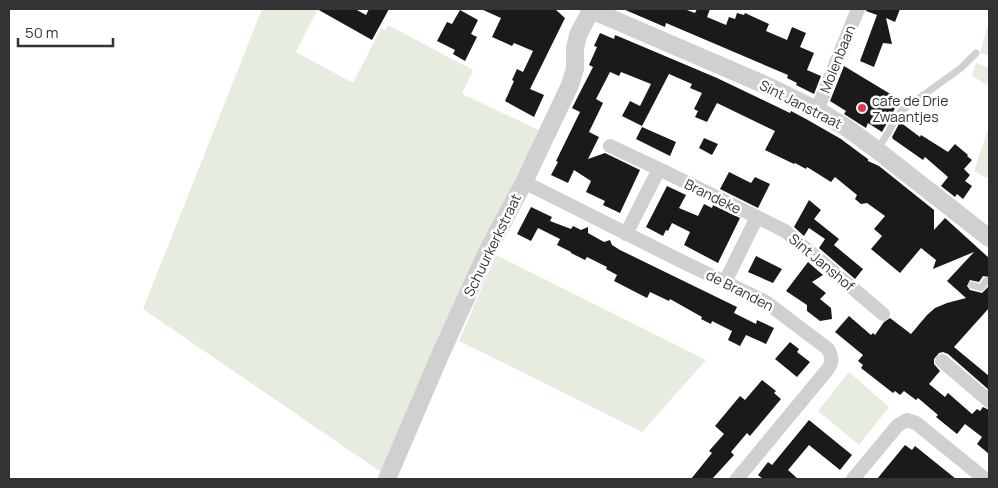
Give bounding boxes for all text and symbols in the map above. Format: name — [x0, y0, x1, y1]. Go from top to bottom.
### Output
scale bar — [18, 15, 112, 47]
text: 50 m — [25, 22, 59, 43]
street label: Molenbaan — [815, 22, 859, 96]
street label: Sint Janstraat — [757, 75, 846, 133]
place label: cafe de Drie Zwaantjes — [872, 91, 948, 126]
marker: cafe de Drie Zwaantjes — [856, 102, 868, 114]
street label: Brandeke — [681, 174, 745, 218]
street label: Schuurkerkstraat — [459, 190, 525, 300]
street label: Sint Janshof — [785, 229, 859, 295]
street label: de Branden — [703, 265, 777, 315]

